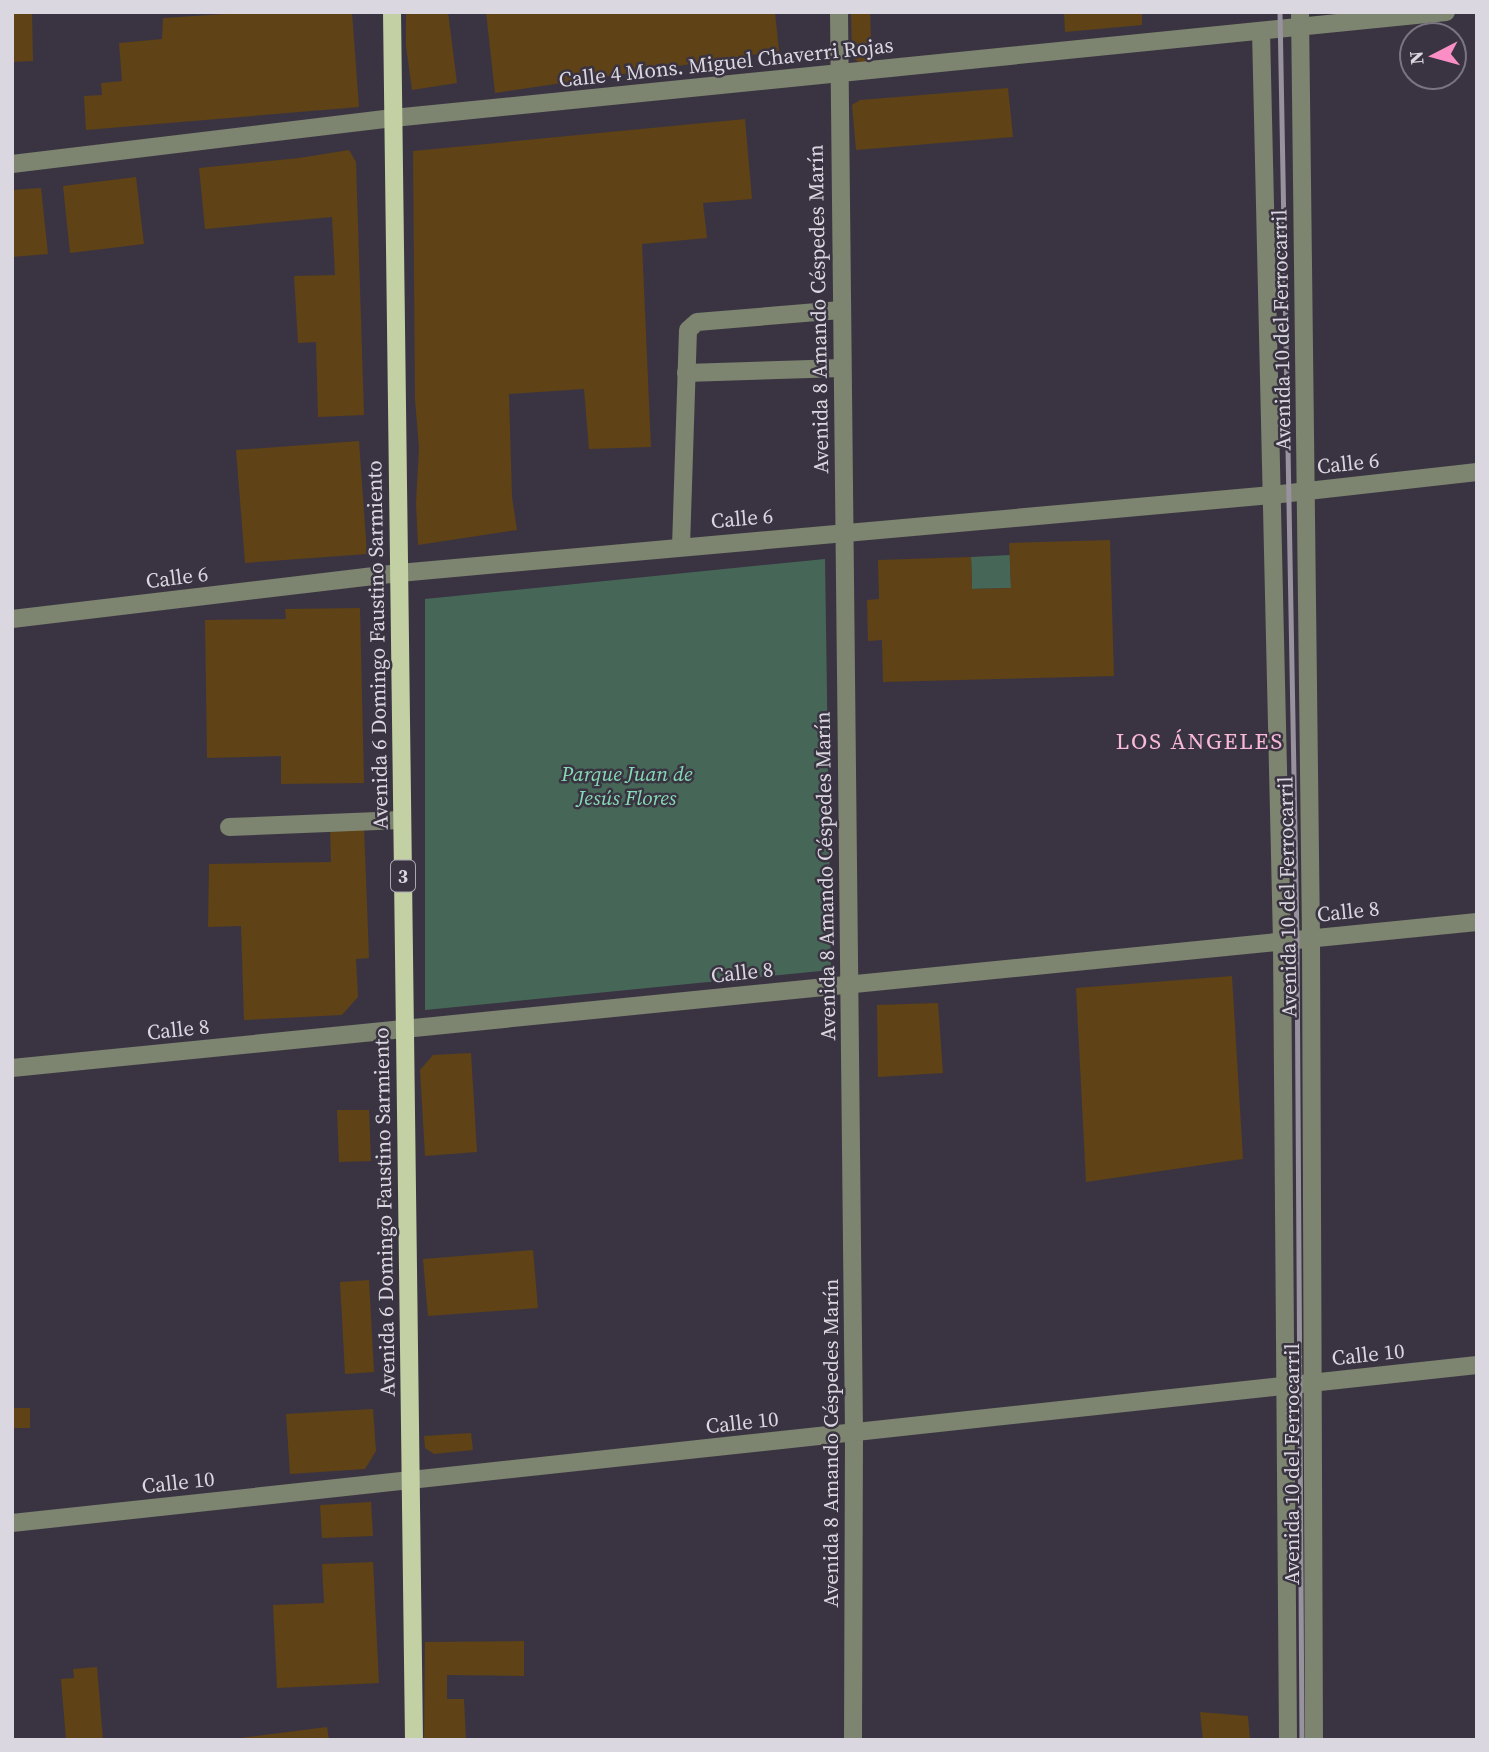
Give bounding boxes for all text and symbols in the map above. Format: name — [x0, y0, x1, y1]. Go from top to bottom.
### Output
north arrow — [1398, 21, 1468, 91]
street label: Calle 4 Mons. Miguel Chaverri Rojas — [557, 30, 895, 94]
text: N — [1402, 49, 1430, 66]
street label: Avenida 8 Amando Céspedes Marín — [801, 144, 835, 474]
street label: Avenida 10 del Ferrocarril — [1264, 209, 1298, 451]
street label: Calle 6 — [1315, 445, 1381, 481]
street label: Avenida 6 Domingo Faustino Sarmiento — [359, 460, 395, 830]
street label: Calle 6 — [710, 501, 774, 535]
street label: Calle 6 — [144, 559, 210, 595]
street label: Avenida 8 Amando Céspedes Marín — [808, 711, 842, 1041]
district label: LOS ÁNGELES — [1116, 725, 1284, 757]
park label: Parque Juan de Jesús Flores — [560, 759, 693, 812]
street label: Avenida 10 del Ferrocarril — [1270, 776, 1304, 1018]
road number: 3 — [391, 860, 415, 891]
street label: Calle 8 — [1315, 893, 1381, 929]
street label: Calle 8 — [709, 954, 775, 990]
street label: Calle 8 — [145, 1011, 211, 1047]
street label: Avenida 6 Domingo Faustino Sarmiento — [366, 1027, 402, 1397]
street label: Avenida 8 Amando Céspedes Marín — [816, 1278, 845, 1608]
street label: Calle 10 — [1330, 1336, 1406, 1372]
street label: Avenida 10 del Ferrocarril — [1277, 1343, 1306, 1585]
street label: Calle 10 — [704, 1404, 780, 1440]
street label: Calle 10 — [140, 1464, 216, 1500]

